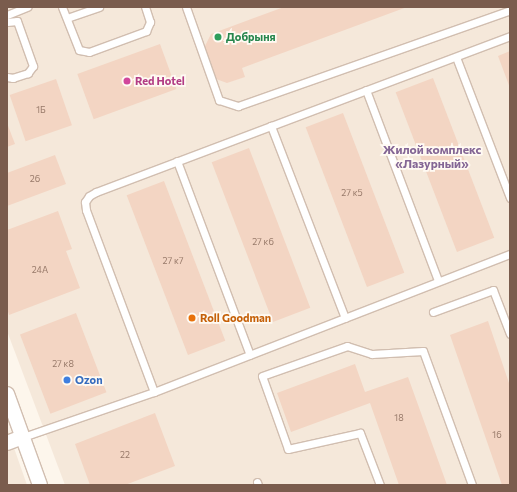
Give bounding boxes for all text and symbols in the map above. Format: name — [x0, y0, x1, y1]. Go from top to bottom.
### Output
place label: Добрыня — [226, 30, 276, 44]
marker: Добрыня — [213, 32, 223, 42]
place label: Red Hotel — [135, 74, 185, 88]
marker: Red Hotel — [122, 76, 132, 86]
house number: 1Б — [36, 105, 46, 115]
district label: Жилой комплекс «Лазурный» — [383, 143, 481, 171]
house number: 26 — [30, 174, 40, 184]
house number: 27 к5 — [341, 188, 363, 198]
house number: 27 к6 — [252, 237, 274, 247]
house number: 27 к7 — [162, 256, 184, 266]
house number: 24А — [32, 265, 48, 275]
place label: Roll Goodman — [200, 311, 271, 325]
marker: Roll Goodman — [187, 313, 197, 323]
house number: 27 к8 — [52, 359, 74, 369]
place label: Ozon — [75, 373, 103, 387]
marker: Ozon — [62, 375, 72, 385]
house number: 18 — [394, 413, 404, 423]
house number: 16 — [492, 430, 502, 440]
house number: 22 — [120, 450, 130, 460]

